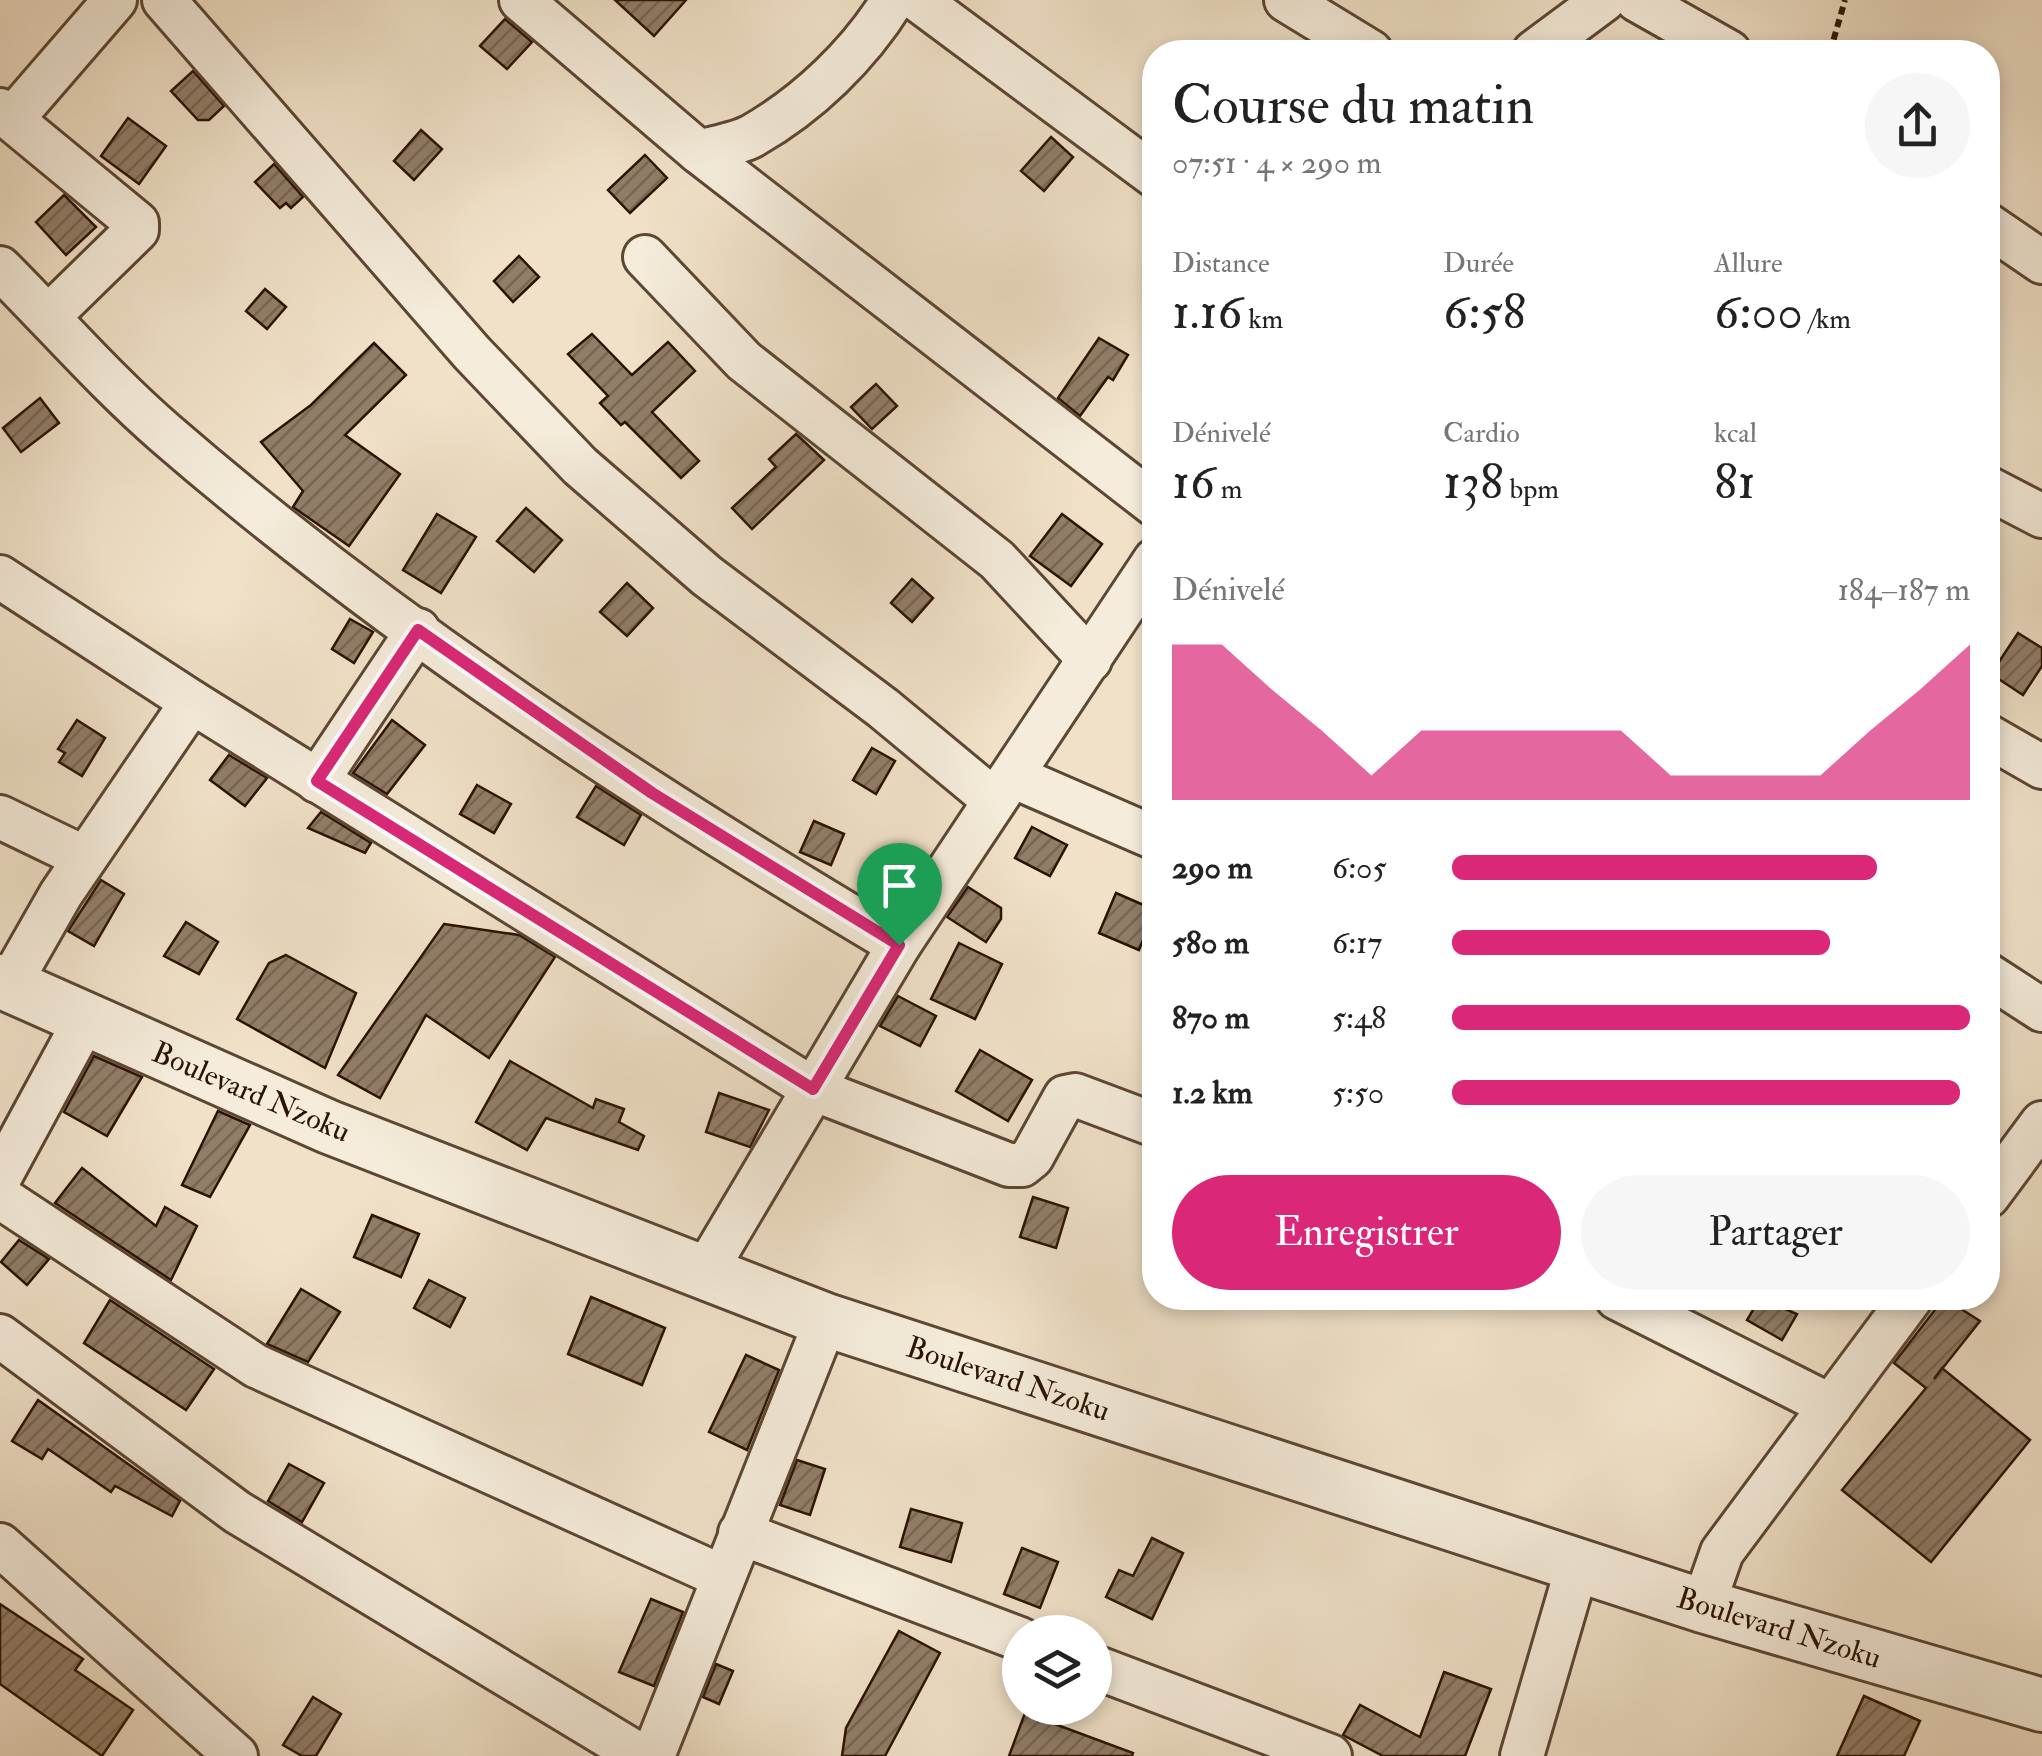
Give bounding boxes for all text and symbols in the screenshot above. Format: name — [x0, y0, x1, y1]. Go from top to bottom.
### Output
text: Course du matin — [1172, 71, 1534, 140]
button: share — [1865, 73, 1970, 178]
text: 07:51 · 4 × 290 m — [1172, 143, 1382, 183]
text: Distance — [1172, 246, 1270, 281]
text: Durée — [1443, 246, 1514, 281]
text: Allure — [1714, 246, 1783, 281]
text: 1.16 — [1172, 281, 1242, 344]
text: 6:58 — [1443, 281, 1526, 344]
text: 6:00 — [1714, 281, 1803, 344]
text: km — [1242, 302, 1283, 337]
text: /km — [1803, 302, 1851, 337]
text: Dénivelé — [1172, 416, 1271, 451]
text: Cardio — [1443, 416, 1520, 451]
text: kcal — [1714, 416, 1757, 451]
text: 16 — [1172, 451, 1215, 514]
text: 138 — [1443, 451, 1504, 514]
text: 81 — [1714, 451, 1755, 514]
text: m — [1215, 472, 1242, 507]
text: bpm — [1504, 472, 1559, 507]
text: Dénivelé — [1172, 570, 1285, 610]
text: 184–187 m — [1837, 570, 1970, 610]
pin — [857, 843, 942, 946]
text: 290 m — [1172, 848, 1253, 888]
text: 6:05 — [1332, 848, 1387, 888]
icon: arrive — [872, 858, 927, 913]
text: 580 m — [1172, 923, 1249, 963]
text: 6:17 — [1332, 923, 1382, 963]
text: 870 m — [1172, 998, 1250, 1038]
text: 5:48 — [1332, 998, 1386, 1038]
street label: Boulevard Nzoku — [146, 1034, 356, 1150]
text: 1.2 km — [1172, 1073, 1253, 1113]
text: 5:50 — [1332, 1073, 1384, 1113]
button: Enregistrer — [1172, 1175, 1561, 1290]
button: Partager — [1581, 1175, 1970, 1290]
street label: Boulevard Nzoku — [902, 1329, 1114, 1429]
street label: Boulevard Nzoku — [1672, 1579, 1886, 1677]
map controls — [1002, 1615, 1112, 1725]
button: layers — [1002, 1615, 1112, 1725]

